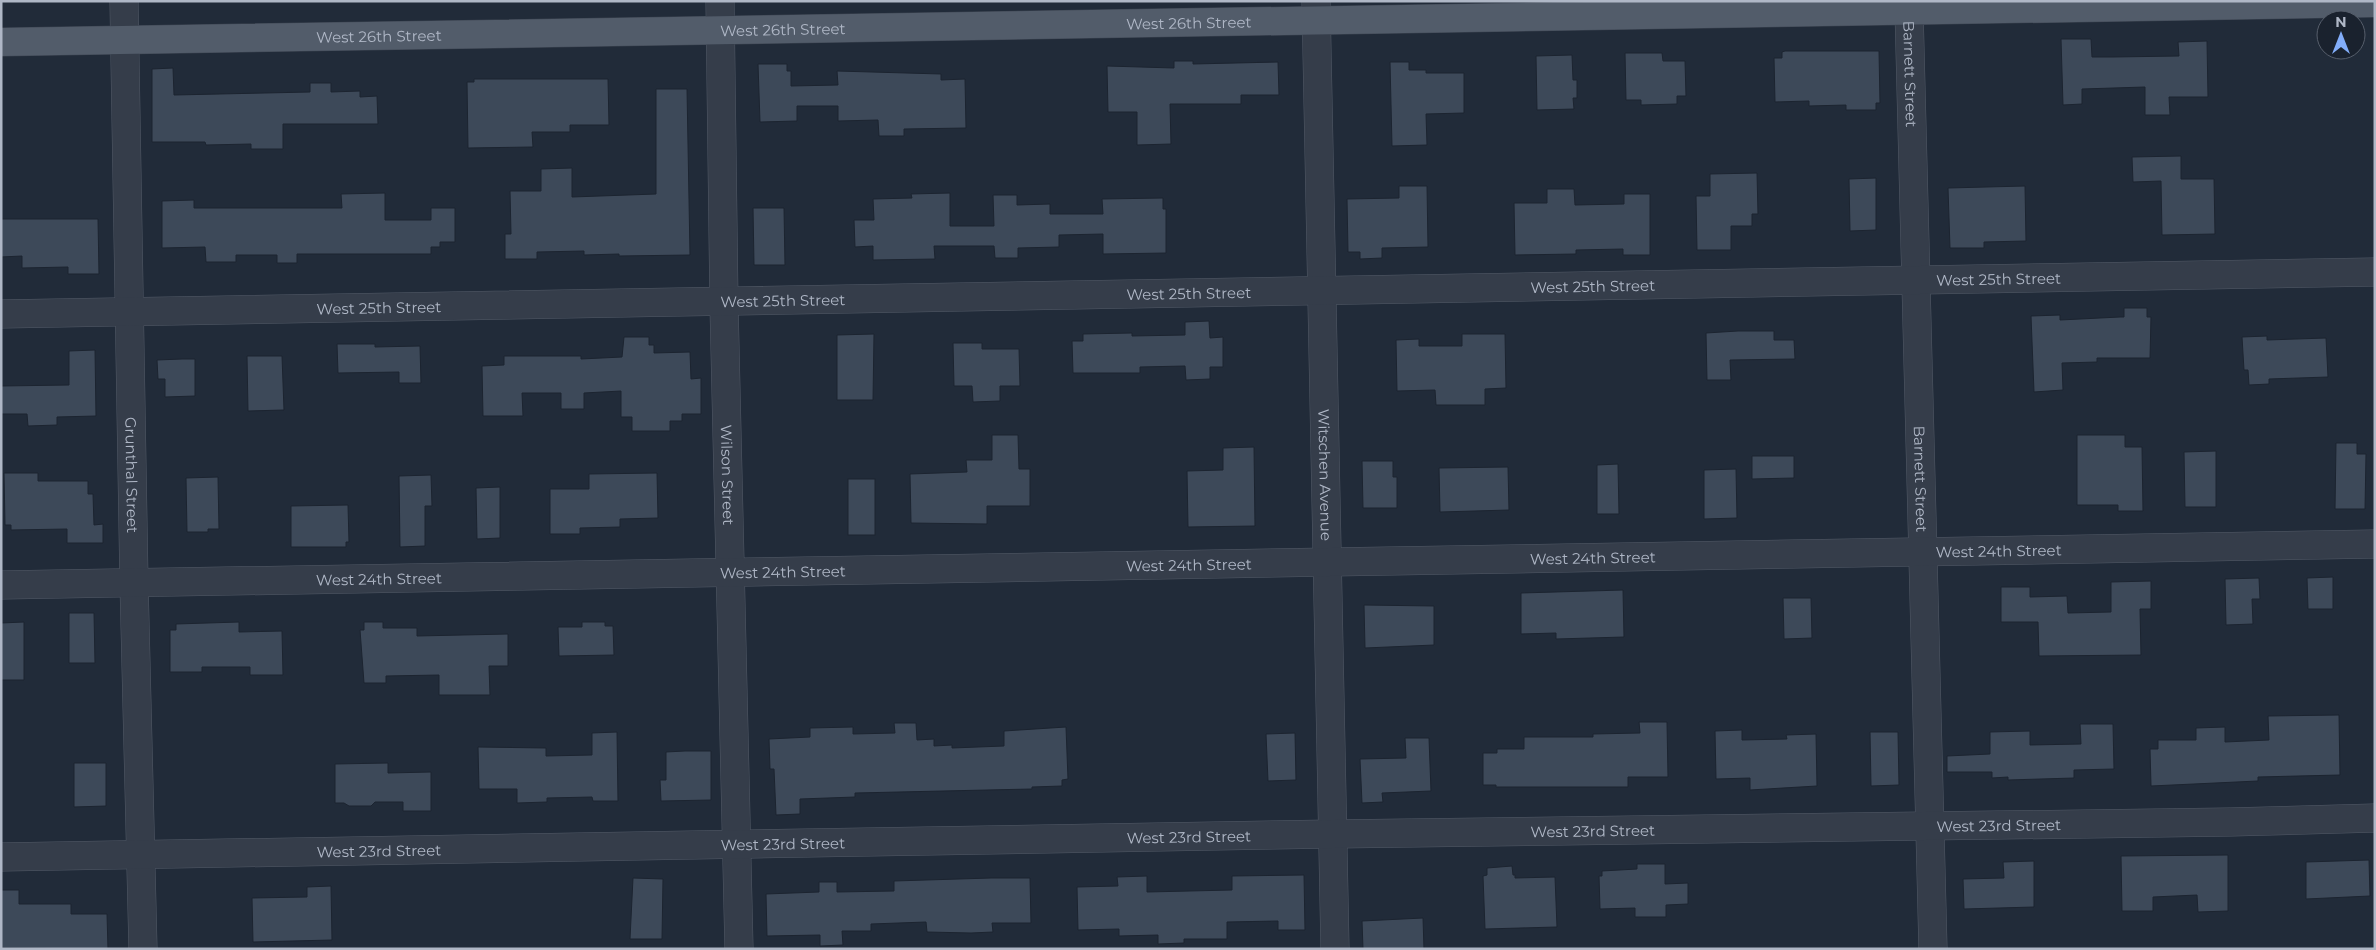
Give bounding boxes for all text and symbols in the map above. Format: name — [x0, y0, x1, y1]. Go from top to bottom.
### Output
north arrow — [2316, 10, 2366, 60]
street label: West 26th Street — [1126, 12, 1252, 33]
text: N — [2335, 13, 2347, 31]
street label: West 26th Street — [720, 19, 846, 40]
street label: Barnett Street — [1900, 20, 1921, 127]
street label: West 26th Street — [316, 25, 442, 46]
street label: West 25th Street — [1936, 268, 2061, 289]
street label: West 25th Street — [1530, 275, 1655, 296]
street label: West 25th Street — [1126, 282, 1251, 304]
street label: West 25th Street — [720, 290, 845, 311]
street label: West 25th Street — [316, 297, 442, 318]
street label: Witschen Avenue — [1315, 409, 1336, 541]
street label: Grunthal Street — [122, 417, 143, 533]
street label: Wilson Street — [717, 424, 739, 525]
street label: Barnett Street — [1910, 425, 1932, 532]
street label: West 24th Street — [1936, 540, 2062, 561]
street label: West 24th Street — [1530, 547, 1656, 568]
street label: West 24th Street — [1126, 554, 1252, 575]
street label: West 24th Street — [720, 561, 846, 582]
street label: West 24th Street — [316, 568, 442, 589]
street label: West 23rd Street — [1936, 815, 2061, 835]
street label: West 23rd Street — [1530, 820, 1655, 841]
street label: West 23rd Street — [1126, 826, 1251, 847]
street label: West 23rd Street — [720, 833, 845, 854]
street label: West 23rd Street — [316, 840, 441, 861]

